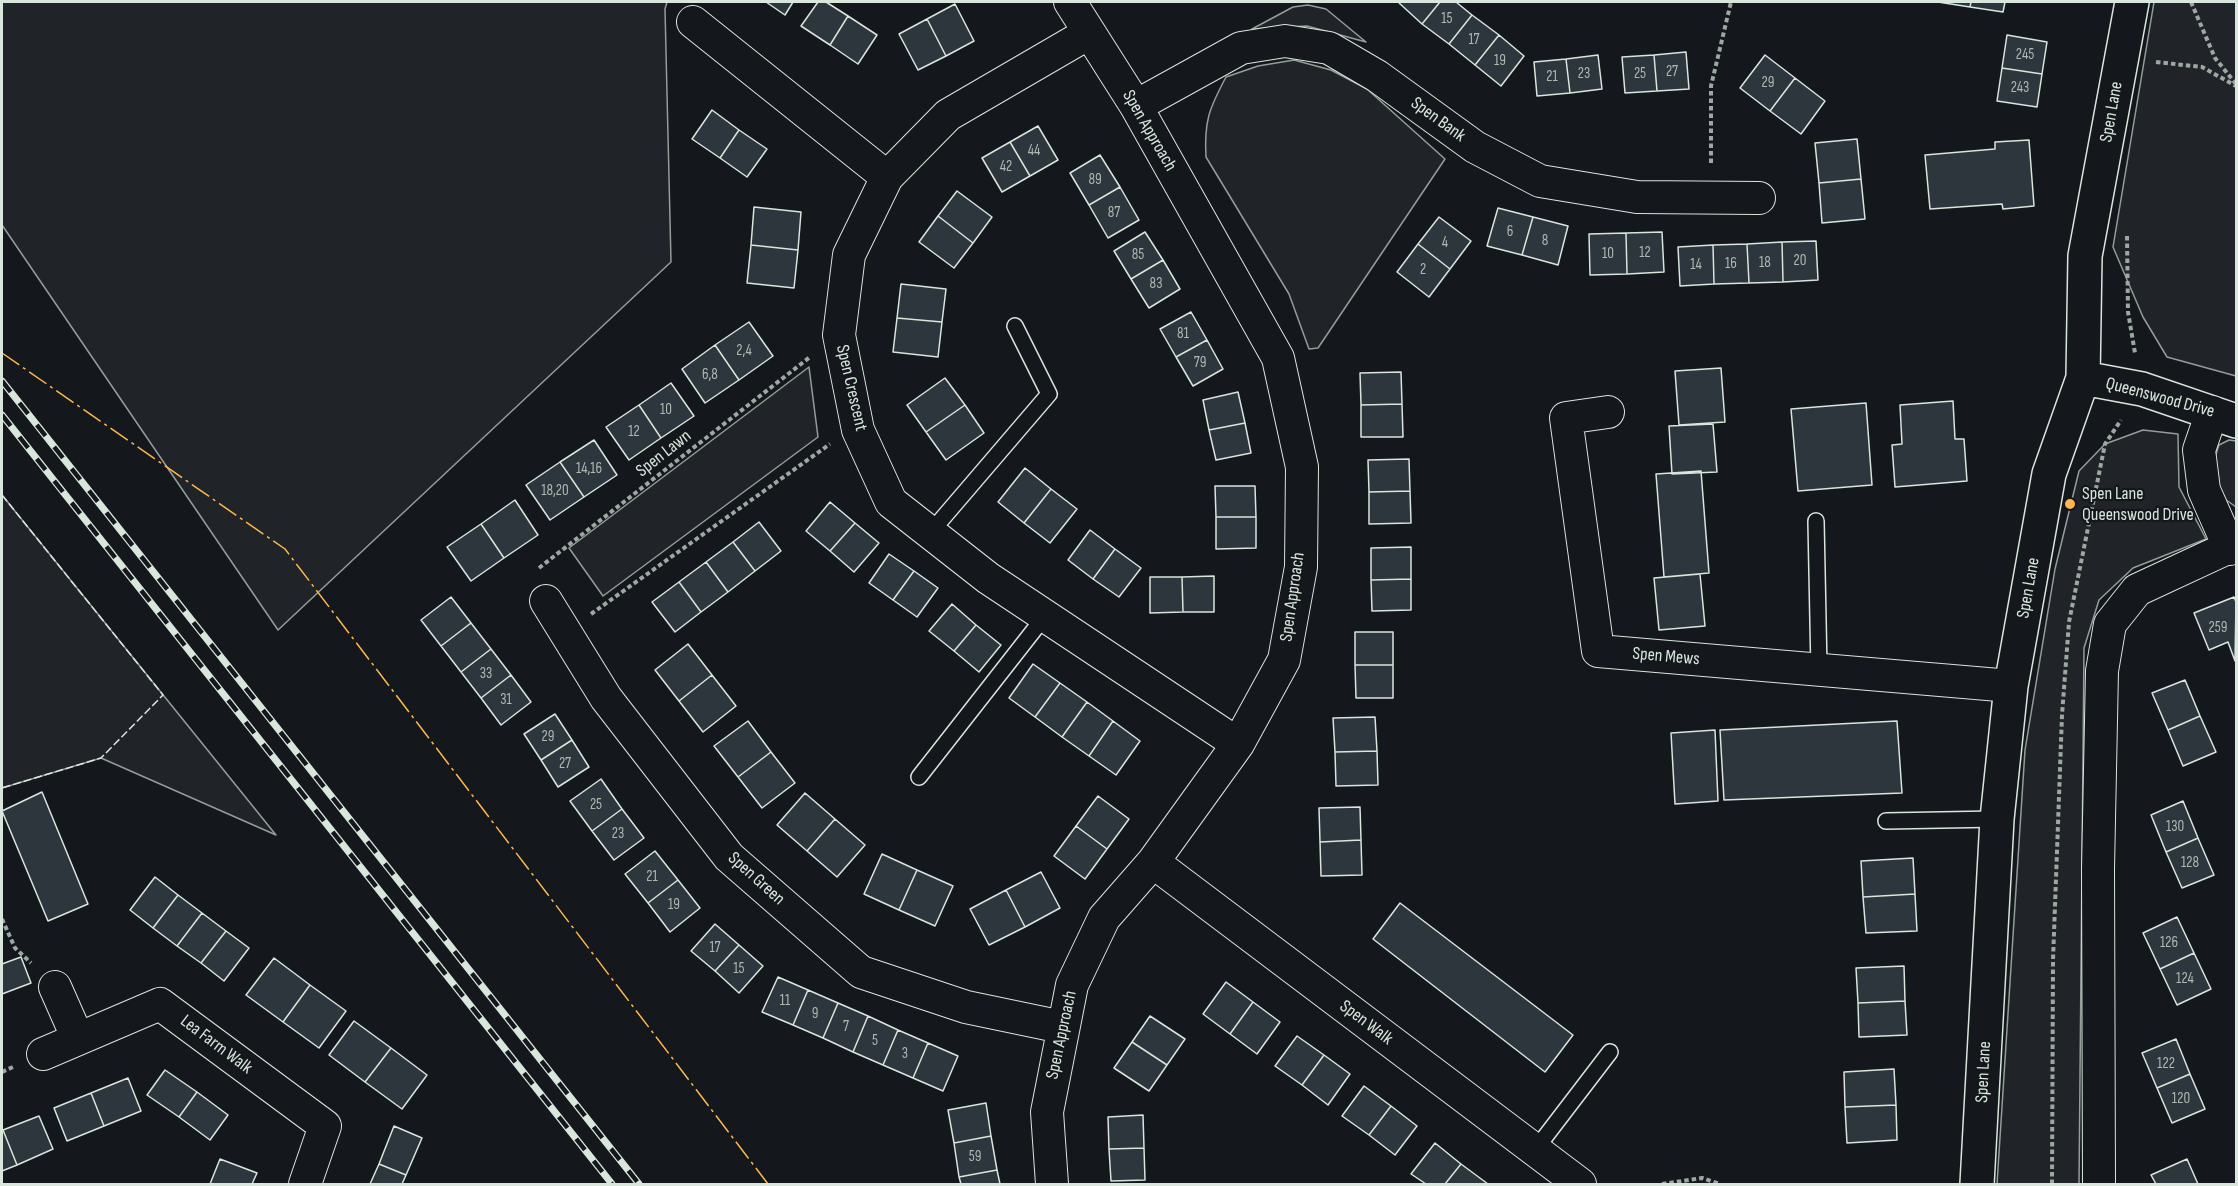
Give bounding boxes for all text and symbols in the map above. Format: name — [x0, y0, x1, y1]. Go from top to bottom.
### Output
house number: 15 — [1441, 10, 1453, 28]
house number: 17 — [1468, 31, 1480, 49]
house number: 245 — [2016, 46, 2034, 64]
house number: 19 — [1494, 52, 1506, 70]
house number: 27 — [1666, 63, 1678, 81]
house number: 23 — [1578, 65, 1590, 83]
house number: 25 — [1634, 65, 1646, 83]
house number: 21 — [1546, 68, 1558, 86]
house number: 29 — [1762, 74, 1774, 92]
house number: 243 — [2011, 79, 2029, 97]
street label: Spen Lane — [2096, 80, 2128, 144]
street label: Spen Approach — [1117, 87, 1181, 175]
street label: Spen Bank — [1406, 93, 1470, 147]
house number: 44 — [1028, 142, 1040, 160]
house number: 42 — [1000, 158, 1012, 176]
house number: 89 — [1088, 171, 1102, 189]
house number: 87 — [1108, 204, 1120, 222]
house number: 6 — [1507, 223, 1513, 241]
house number: 8 — [1542, 232, 1548, 250]
house number: 4 — [1442, 234, 1448, 252]
house number: 12 — [1639, 244, 1651, 262]
house number: 10 — [1602, 245, 1614, 263]
house number: 85 — [1132, 246, 1144, 264]
house number: 20 — [1794, 252, 1806, 270]
house number: 18 — [1759, 254, 1771, 272]
house number: 16 — [1725, 255, 1737, 273]
house number: 14 — [1690, 256, 1702, 274]
house number: 2 — [1420, 261, 1426, 279]
house number: 83 — [1150, 275, 1162, 293]
house number: 81 — [1177, 325, 1189, 343]
house number: 2,4 — [736, 342, 752, 360]
street label: Spen Crescent — [831, 343, 871, 433]
house number: 79 — [1194, 354, 1206, 372]
house number: 6,8 — [702, 366, 718, 384]
street label: Queenswood Drive — [2103, 373, 2217, 423]
house number: 10 — [660, 401, 672, 419]
house number: 12 — [628, 423, 640, 441]
street label: Spen Lawn — [632, 426, 696, 482]
house number: 14,16 — [576, 460, 602, 478]
house number: 18,20 — [541, 482, 569, 500]
place label: Spen Lane Queenswood Drive — [2082, 483, 2194, 526]
marker: Spen Lane Queenswood Drive — [2063, 497, 2077, 511]
street label: Spen Approach — [1276, 551, 1310, 643]
street label: Spen Lane — [2013, 556, 2045, 620]
house number: 259 — [2209, 619, 2227, 637]
street label: Spen Mews — [1631, 643, 1701, 671]
house number: 33 — [480, 665, 492, 683]
house number: 31 — [500, 691, 512, 709]
house number: 29 — [542, 728, 554, 746]
house number: 27 — [559, 755, 571, 773]
house number: 25 — [590, 796, 602, 814]
house number: 130 — [2166, 818, 2184, 836]
house number: 23 — [612, 825, 624, 843]
street label: Spen Green — [723, 848, 789, 910]
house number: 128 — [2181, 854, 2199, 872]
house number: 21 — [646, 868, 658, 886]
house number: 19 — [668, 896, 680, 914]
house number: 126 — [2160, 934, 2178, 952]
house number: 17 — [709, 939, 721, 957]
house number: 15 — [733, 960, 745, 978]
house number: 124 — [2176, 970, 2194, 988]
street label: Spen Approach — [1042, 989, 1082, 1081]
house number: 11 — [780, 992, 790, 1010]
street label: Spen Walk — [1335, 996, 1397, 1050]
house number: 9 — [812, 1005, 818, 1023]
street label: Lea Farm Walk — [176, 1011, 256, 1079]
house number: 7 — [843, 1018, 849, 1036]
house number: 5 — [872, 1032, 878, 1050]
street label: Spen Lane — [1972, 1041, 1996, 1103]
house number: 3 — [902, 1045, 908, 1063]
house number: 122 — [2157, 1055, 2175, 1073]
house number: 120 — [2172, 1090, 2190, 1108]
house number: 59 — [969, 1148, 981, 1166]

